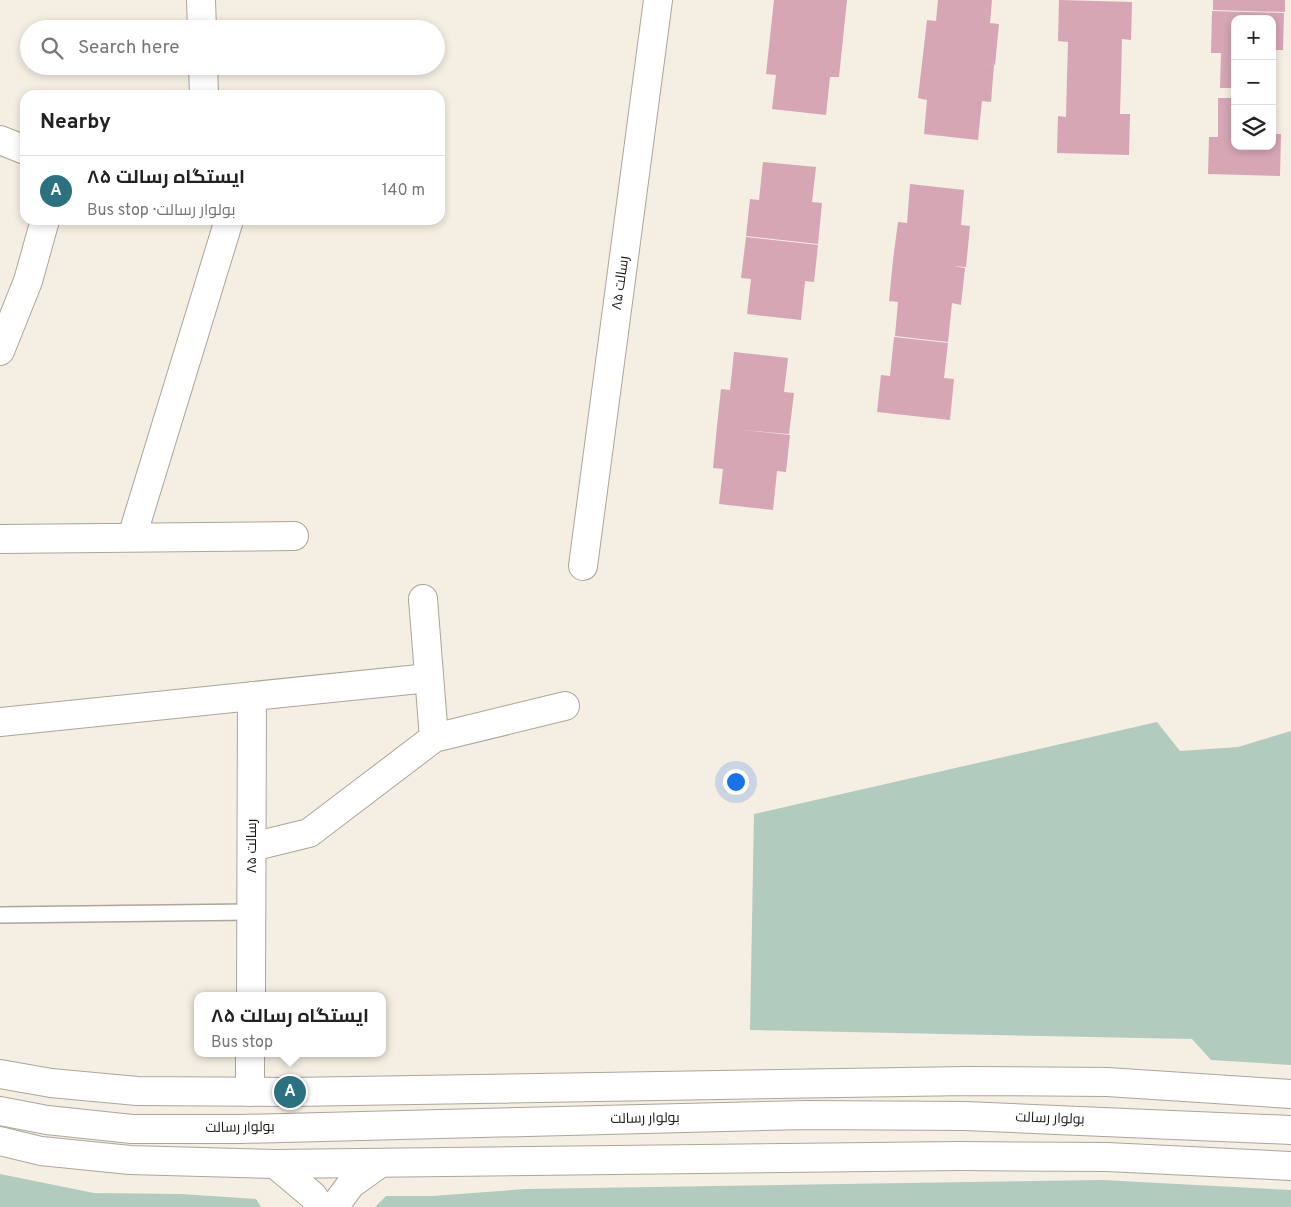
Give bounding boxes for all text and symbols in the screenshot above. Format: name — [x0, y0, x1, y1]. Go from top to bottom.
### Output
map controls — [1231, 15, 1276, 150]
button: + — [1231, 15, 1276, 60]
search box — [20, 20, 445, 75]
icon: search — [38, 34, 66, 62]
text: Search here — [78, 36, 180, 60]
button: − — [1231, 60, 1276, 105]
button: layers — [1231, 105, 1276, 150]
text: Nearby — [40, 109, 111, 136]
text: ایستگاه رسالت ۸۵ — [87, 166, 245, 190]
text: A — [50, 181, 62, 201]
text: 140 m — [382, 181, 425, 201]
text: Bus stop · بولوار رسالت — [87, 201, 236, 221]
street label: رسالت ۸۵ — [609, 255, 633, 311]
your location — [723, 769, 749, 795]
street label: رسالت ۸۵ — [244, 819, 261, 873]
popup — [194, 992, 386, 1057]
text: ایستگاه رسالت ۸۵ — [211, 1005, 369, 1029]
text: Bus stop — [211, 1033, 273, 1053]
pin: A — [274, 1073, 306, 1111]
street label: بولوار رسالت — [1015, 1109, 1085, 1129]
street label: بولوار رسالت — [610, 1110, 680, 1128]
street label: بولوار رسالت — [205, 1119, 275, 1137]

